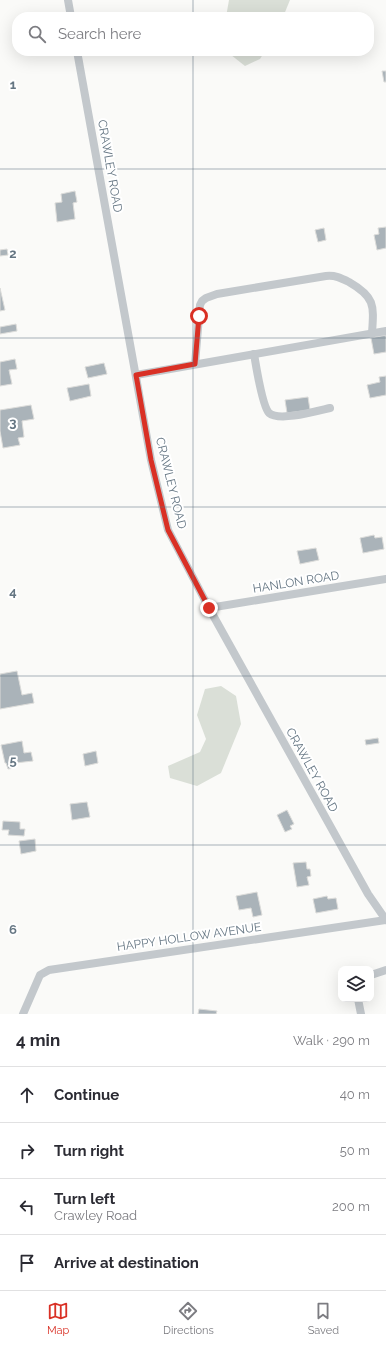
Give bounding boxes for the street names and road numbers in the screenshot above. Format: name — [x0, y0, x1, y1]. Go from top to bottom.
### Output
street label: CRAWLEY ROAD — [95, 119, 125, 214]
street label: CRAWLEY ROAD — [153, 436, 189, 531]
street label: HANLON ROAD — [252, 568, 341, 596]
street label: CRAWLEY ROAD — [283, 726, 341, 815]
street label: HAPPY HOLLOW AVENUE — [116, 920, 262, 954]

